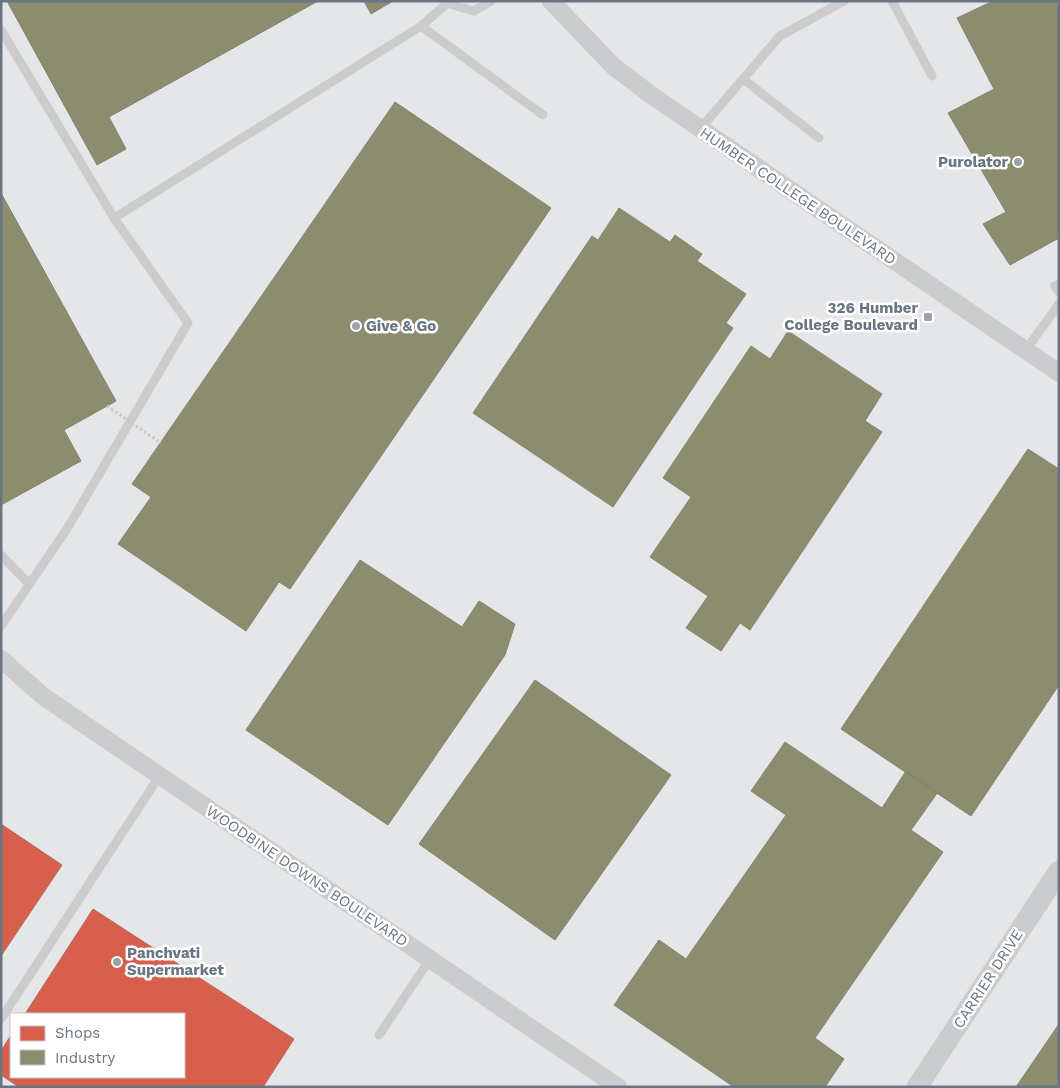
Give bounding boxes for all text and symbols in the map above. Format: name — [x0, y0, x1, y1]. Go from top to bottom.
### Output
street label: HUMBER COLLEGE BOULEVARD — [696, 123, 900, 269]
place label: Purolator — [938, 153, 1009, 171]
marker: Purolator — [1012, 156, 1024, 168]
place label: 326 Humber College Boulevard — [784, 299, 919, 334]
marker: 326 Humber College Boulevard — [922, 311, 934, 323]
place label: Give & Go — [366, 317, 436, 335]
marker: Give & Go — [350, 320, 362, 332]
street label: WOODBINE DOWNS BOULEVARD — [203, 802, 411, 950]
street label: CARRIER DRIVE — [949, 926, 1027, 1032]
place label: Panchvati Supermarket — [127, 944, 224, 979]
marker: Panchvati Supermarket — [111, 956, 123, 968]
legend — [10, 1013, 185, 1078]
text: Shops — [55, 1024, 100, 1042]
text: Industry — [55, 1049, 116, 1067]

